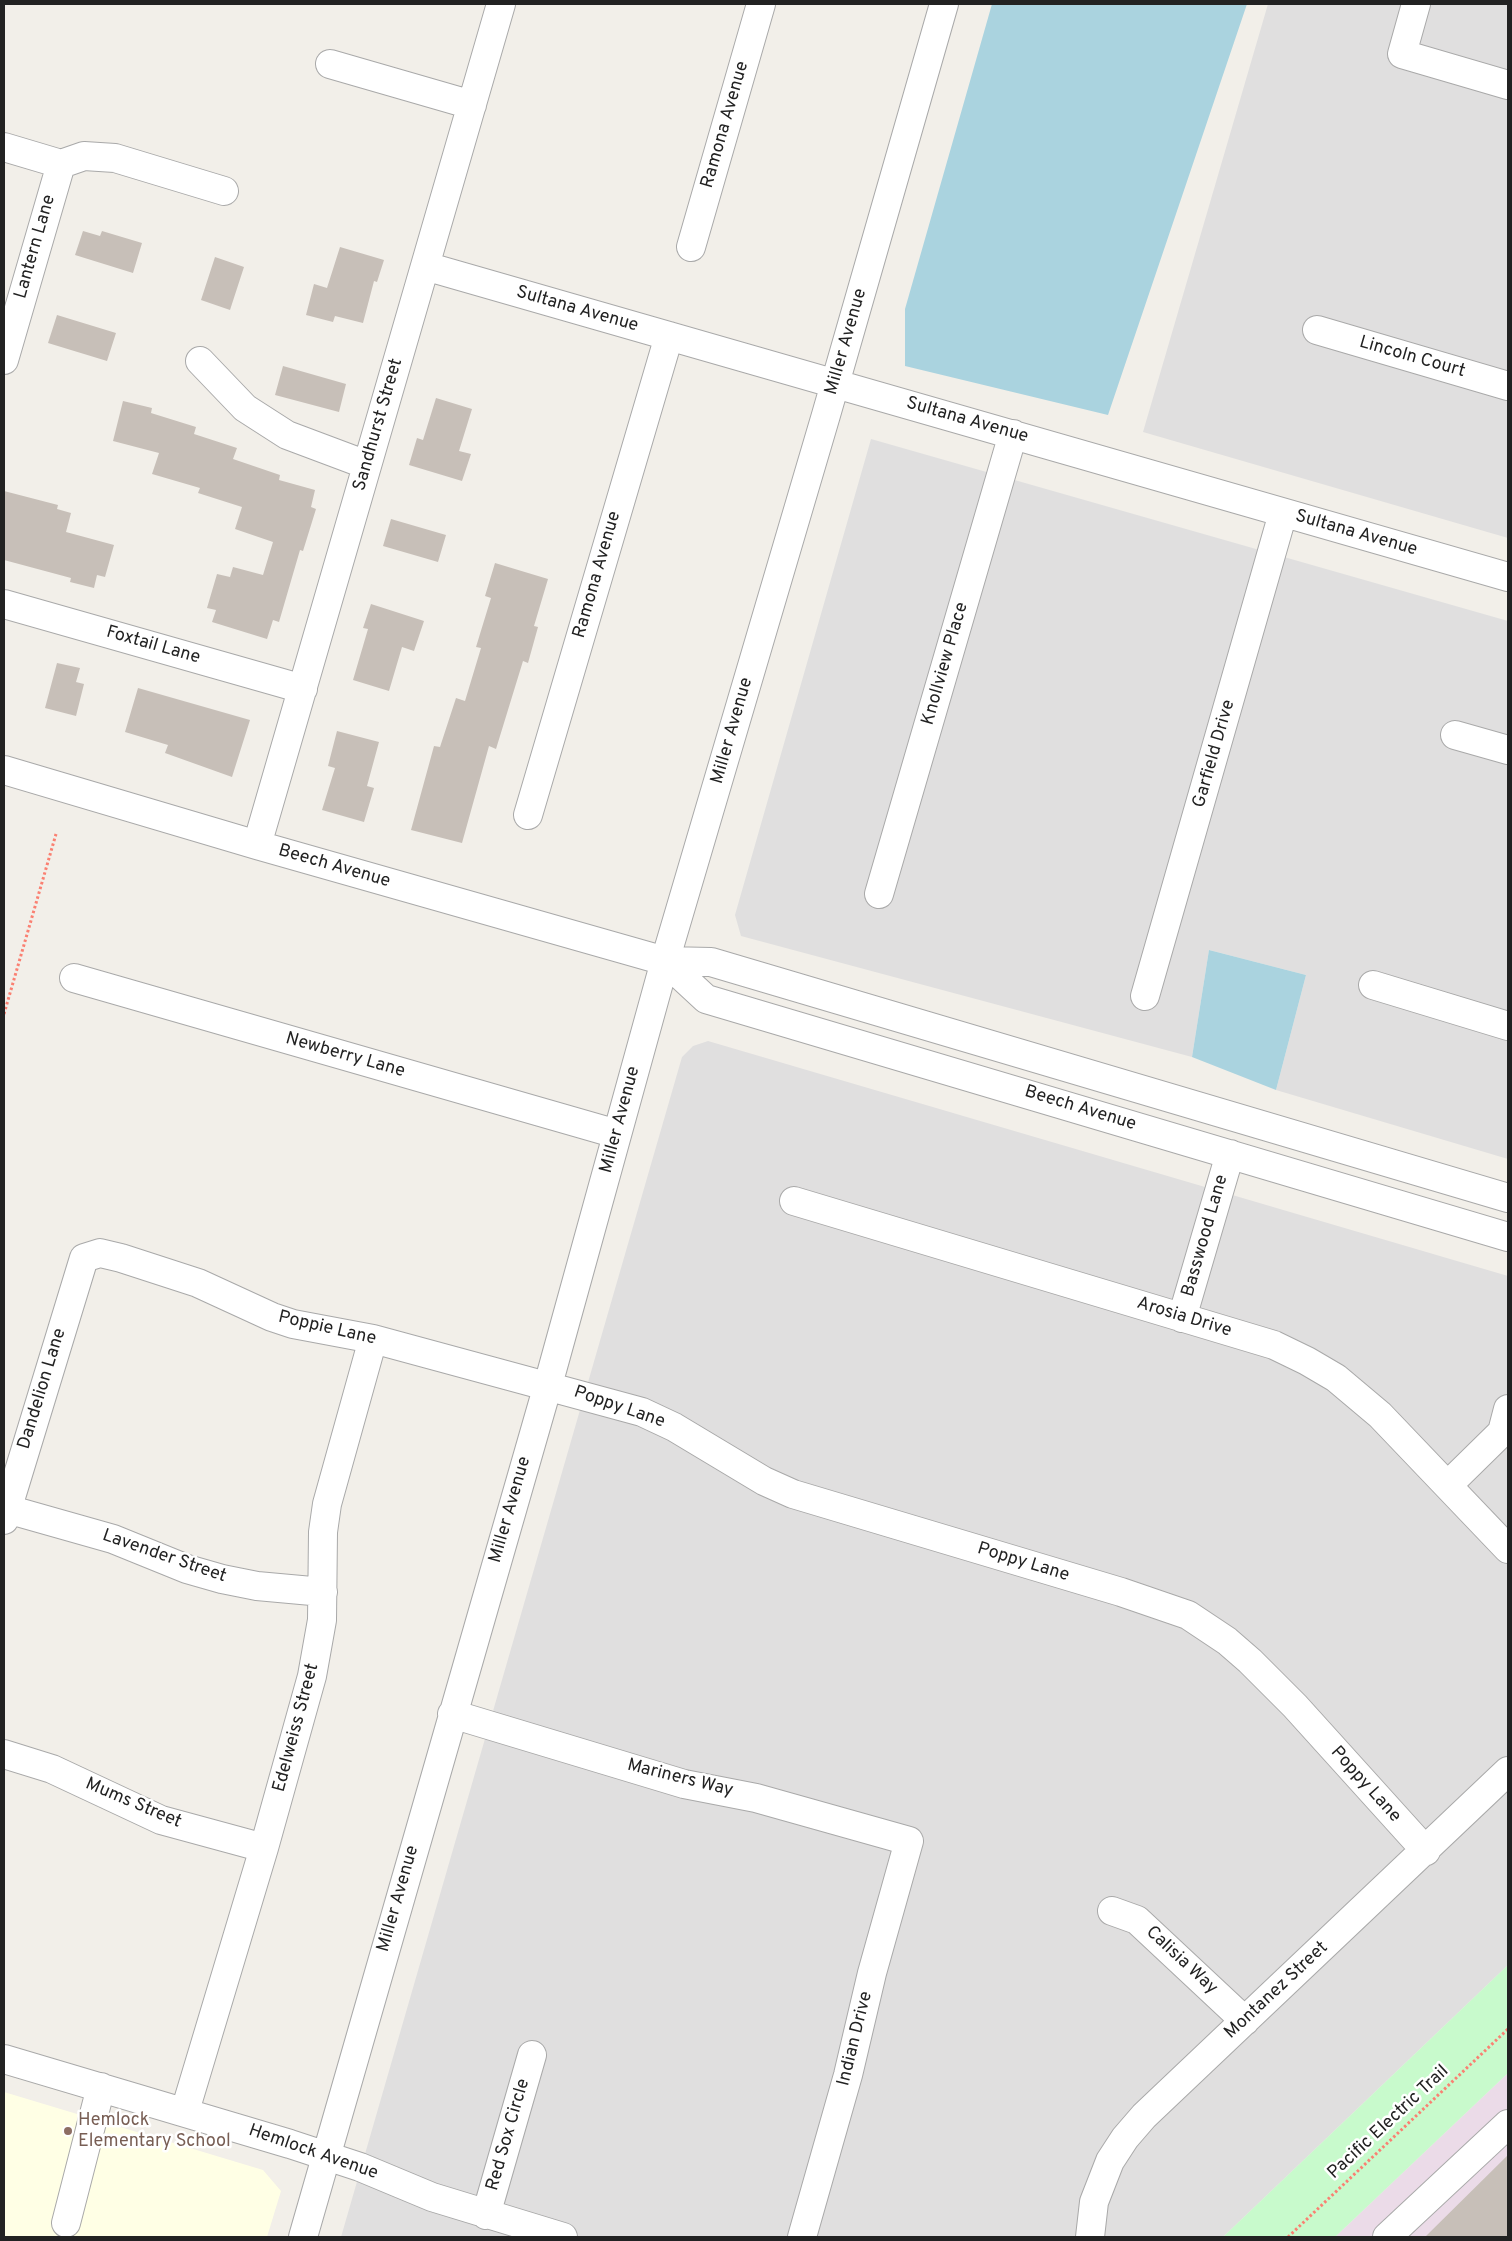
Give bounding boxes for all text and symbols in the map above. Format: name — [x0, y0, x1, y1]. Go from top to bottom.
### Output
street label: Ramona Avenue — [698, 59, 754, 191]
street label: Lantern Lane — [11, 192, 61, 302]
street label: Sultana Avenue — [513, 282, 641, 338]
street label: Miller Avenue — [821, 286, 873, 398]
street label: Lincoln Court — [1356, 333, 1468, 383]
street label: Sandhurst Street — [350, 356, 408, 494]
street label: Sultana Avenue — [903, 393, 1031, 449]
street label: Sultana Avenue — [1292, 506, 1420, 562]
street label: Ramona Avenue — [570, 509, 626, 641]
street label: Knollview Place — [918, 600, 974, 728]
street label: Foxtail Lane — [103, 622, 203, 670]
street label: Miller Avenue — [707, 675, 759, 787]
street label: Garfield Drive — [1189, 698, 1241, 810]
street label: Beech Avenue — [275, 841, 393, 893]
street label: Newberry Lane — [283, 1029, 407, 1083]
street label: Miller Avenue — [596, 1064, 646, 1176]
street label: Beech Avenue — [1022, 1082, 1138, 1136]
street label: Basswood Lane — [1178, 1173, 1234, 1299]
street label: Arosia Drive — [1134, 1293, 1234, 1343]
street label: Poppie Lane — [276, 1307, 378, 1351]
street label: Dandelion Lane — [14, 1326, 72, 1452]
street label: Poppy Lane — [571, 1382, 667, 1434]
street label: Miller Avenue — [485, 1454, 537, 1566]
street label: Lavender Street — [99, 1526, 229, 1588]
street label: Poppy Lane — [974, 1539, 1072, 1587]
street label: Edelweiss Street — [269, 1661, 325, 1795]
street label: Poppy Lane — [1325, 1742, 1405, 1828]
street label: Mariners Way — [625, 1755, 735, 1803]
street label: Mums Street — [82, 1774, 184, 1834]
street label: Miller Avenue — [373, 1843, 425, 1955]
street label: Calisia Way — [1140, 1922, 1222, 2000]
street label: Montanez Street — [1221, 1938, 1333, 2044]
street label: Indian Drive — [834, 1989, 878, 2089]
street label: Pacific Electric Trail — [1324, 2061, 1454, 2185]
street label: Red Sox Circle — [483, 2076, 535, 2194]
place label: Hemlock Elementary School — [78, 2110, 231, 2152]
street label: Hemlock Avenue — [245, 2121, 381, 2185]
marker: Hemlock Elementary School — [62, 2125, 74, 2137]

